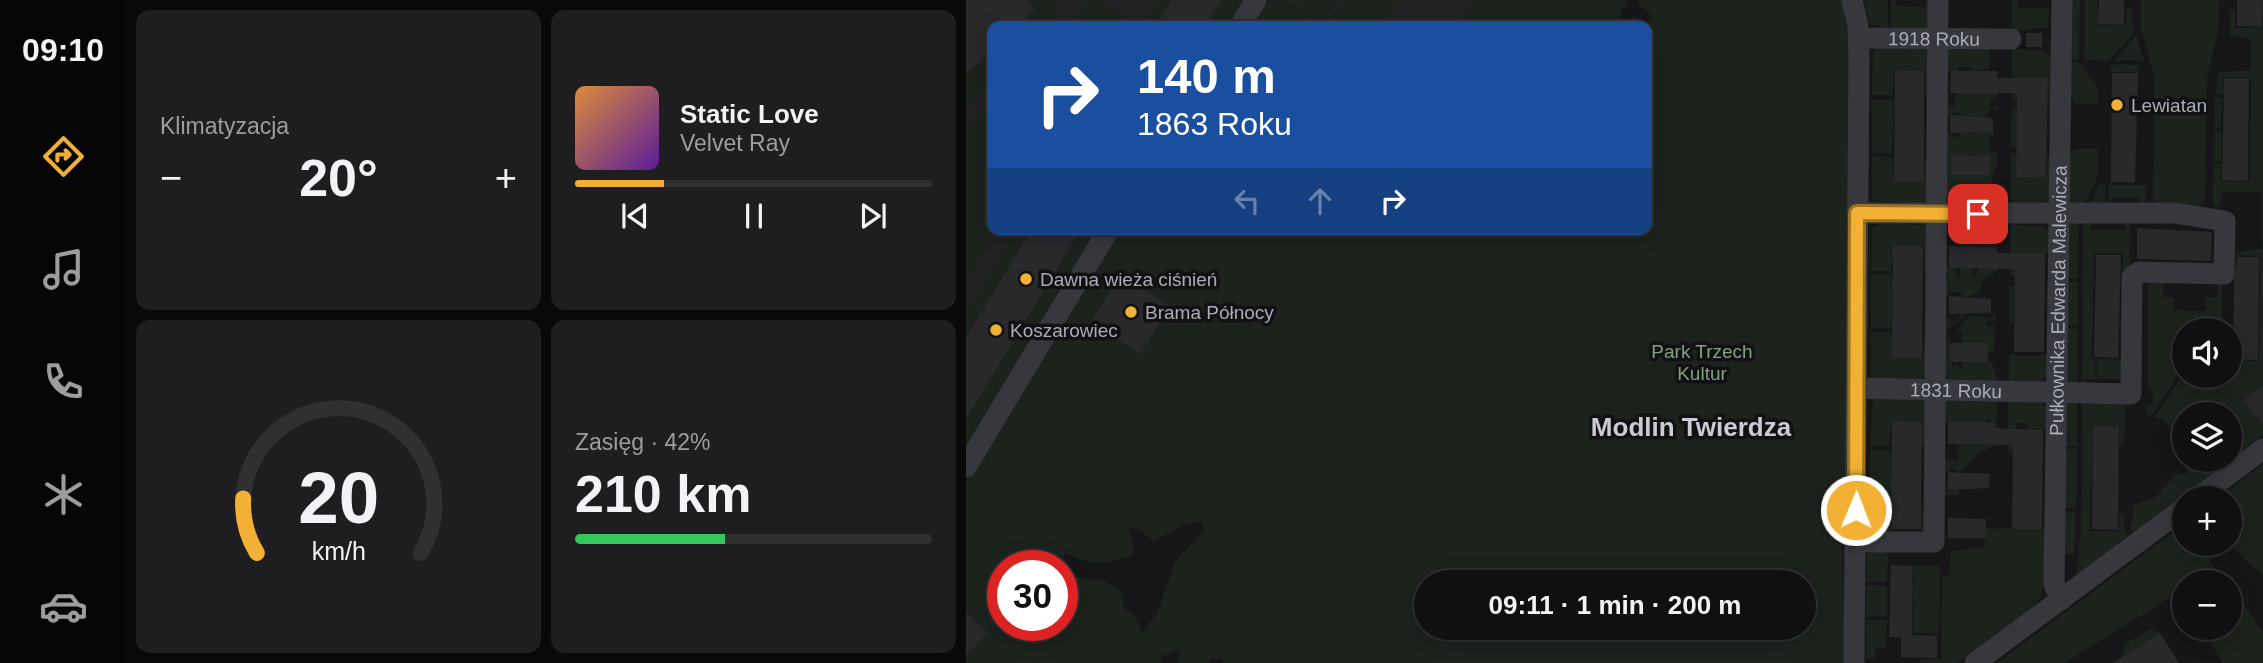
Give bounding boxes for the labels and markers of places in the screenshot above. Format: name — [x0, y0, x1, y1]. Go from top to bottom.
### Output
place label: Lewiatan — [2131, 95, 2207, 116]
marker: Lewiatan — [2109, 97, 2125, 113]
pin — [1948, 184, 2008, 244]
place label: Dawna wieża ciśnień — [1040, 269, 1217, 290]
marker: Dawna wieża ciśnień — [1018, 271, 1034, 287]
place label: Brama Północy — [1145, 302, 1274, 323]
marker: Brama Północy — [1123, 304, 1139, 320]
place label: Koszarowiec — [1010, 320, 1118, 341]
marker: Koszarowiec — [988, 322, 1004, 338]

